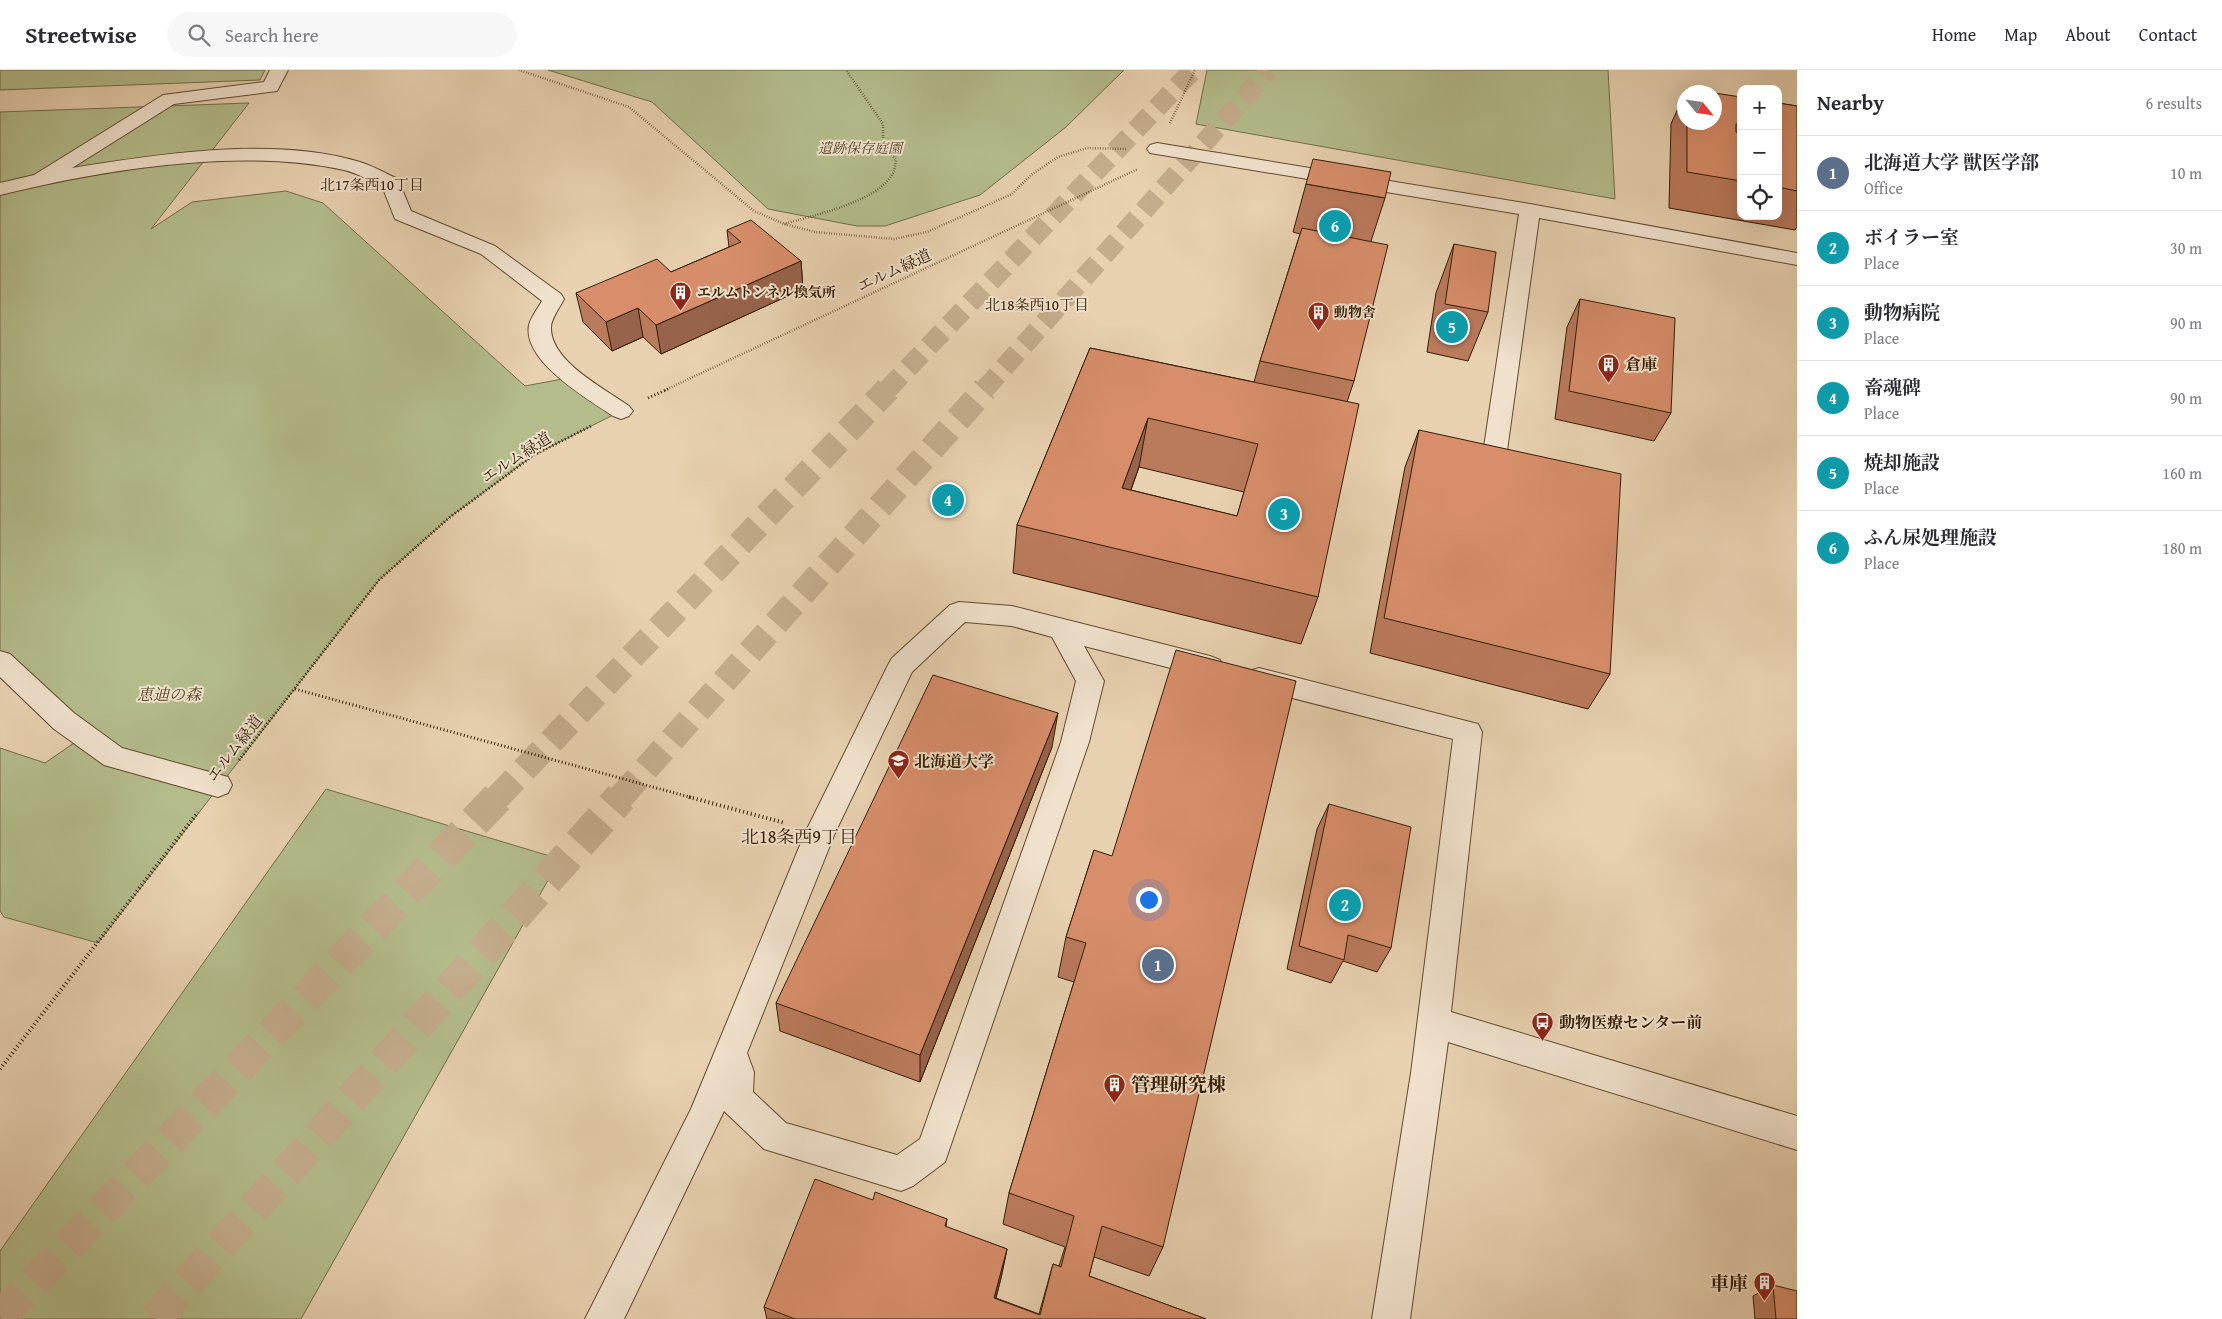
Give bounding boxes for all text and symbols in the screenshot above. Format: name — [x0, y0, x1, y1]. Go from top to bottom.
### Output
search box — [167, 12, 517, 57]
text: Streetwise — [25, 17, 137, 52]
icon: search — [185, 21, 213, 49]
text: Search here — [225, 21, 319, 49]
text: Home — [1932, 21, 1976, 48]
text: Map — [2004, 21, 2037, 48]
text: About — [2065, 21, 2111, 48]
text: Contact — [2139, 21, 2197, 48]
north arrow — [1677, 85, 1722, 130]
map controls — [1737, 85, 1782, 220]
button: + — [1737, 85, 1782, 130]
text: Nearby — [1817, 87, 1884, 118]
text: 6 results — [2145, 91, 2202, 115]
button: − — [1737, 130, 1782, 175]
park label: 遺跡保存庭園 — [818, 138, 904, 158]
text: 北海道大学 獣医学部 — [1864, 148, 2039, 176]
text: 1 — [1829, 161, 1837, 185]
text: 10 m — [2170, 161, 2202, 185]
district label: 北17条西10丁目 — [320, 174, 424, 195]
button: locate — [1737, 175, 1782, 220]
text: Office — [1864, 176, 1903, 200]
pin: 6 — [1319, 207, 1351, 245]
text: ボイラー室 — [1864, 223, 1959, 251]
text: 2 — [1829, 236, 1837, 260]
text: 30 m — [2170, 236, 2202, 260]
street label: エルム緑道 — [853, 242, 935, 298]
text: Place — [1864, 251, 1899, 275]
building icon: エルムトンネル換気所 — [669, 280, 693, 311]
place label: エルムトンネル換気所 — [697, 282, 836, 302]
district label: 北18条西10丁目 — [985, 294, 1089, 315]
text: 動物病院 — [1864, 298, 1940, 326]
building icon: 動物舎 — [1306, 300, 1330, 331]
place label: 動物舎 — [1334, 302, 1376, 322]
pin: 5 — [1436, 308, 1468, 346]
text: 3 — [1829, 311, 1837, 335]
text: 90 m — [2170, 311, 2202, 335]
text: Place — [1864, 326, 1899, 350]
building icon: 倉庫 — [1597, 352, 1621, 383]
place label: 倉庫 — [1625, 352, 1657, 376]
text: 畜魂碑 — [1864, 373, 1921, 401]
text: 4 — [1829, 386, 1837, 410]
text: 90 m — [2170, 386, 2202, 410]
text: Place — [1864, 401, 1899, 425]
street label: エルム緑道 — [476, 425, 556, 489]
text: 焼却施設 — [1864, 448, 1940, 476]
text: 5 — [1829, 461, 1837, 485]
text: 160 m — [2162, 461, 2202, 485]
text: Place — [1864, 476, 1899, 500]
pin: 4 — [932, 481, 964, 519]
pin: 3 — [1268, 495, 1300, 533]
text: ふん尿処理施設 — [1864, 523, 1997, 551]
text: 6 — [1829, 536, 1837, 560]
text: 180 m — [2162, 536, 2202, 560]
text: Place — [1864, 551, 1899, 575]
park label: 恵迪の森 — [137, 682, 203, 706]
street label: エルム緑道 — [200, 709, 268, 787]
school or university icon: 北海道大学 — [886, 749, 910, 780]
place label: 北海道大学 — [914, 749, 994, 773]
district label: 北18条西9丁目 — [741, 823, 857, 850]
pin: 2 — [1329, 886, 1361, 924]
your location — [1136, 887, 1162, 913]
pin: 1 — [1142, 946, 1174, 984]
bus stop icon: 動物医療センター前 — [1531, 1010, 1555, 1041]
place label: 動物医療センター前 — [1559, 1010, 1702, 1034]
place label: 管理研究棟 — [1131, 1070, 1226, 1098]
building icon: 管理研究棟 — [1103, 1072, 1127, 1103]
place label: 車庫 — [1710, 1269, 1748, 1297]
building icon: 車庫 — [1752, 1271, 1776, 1302]

